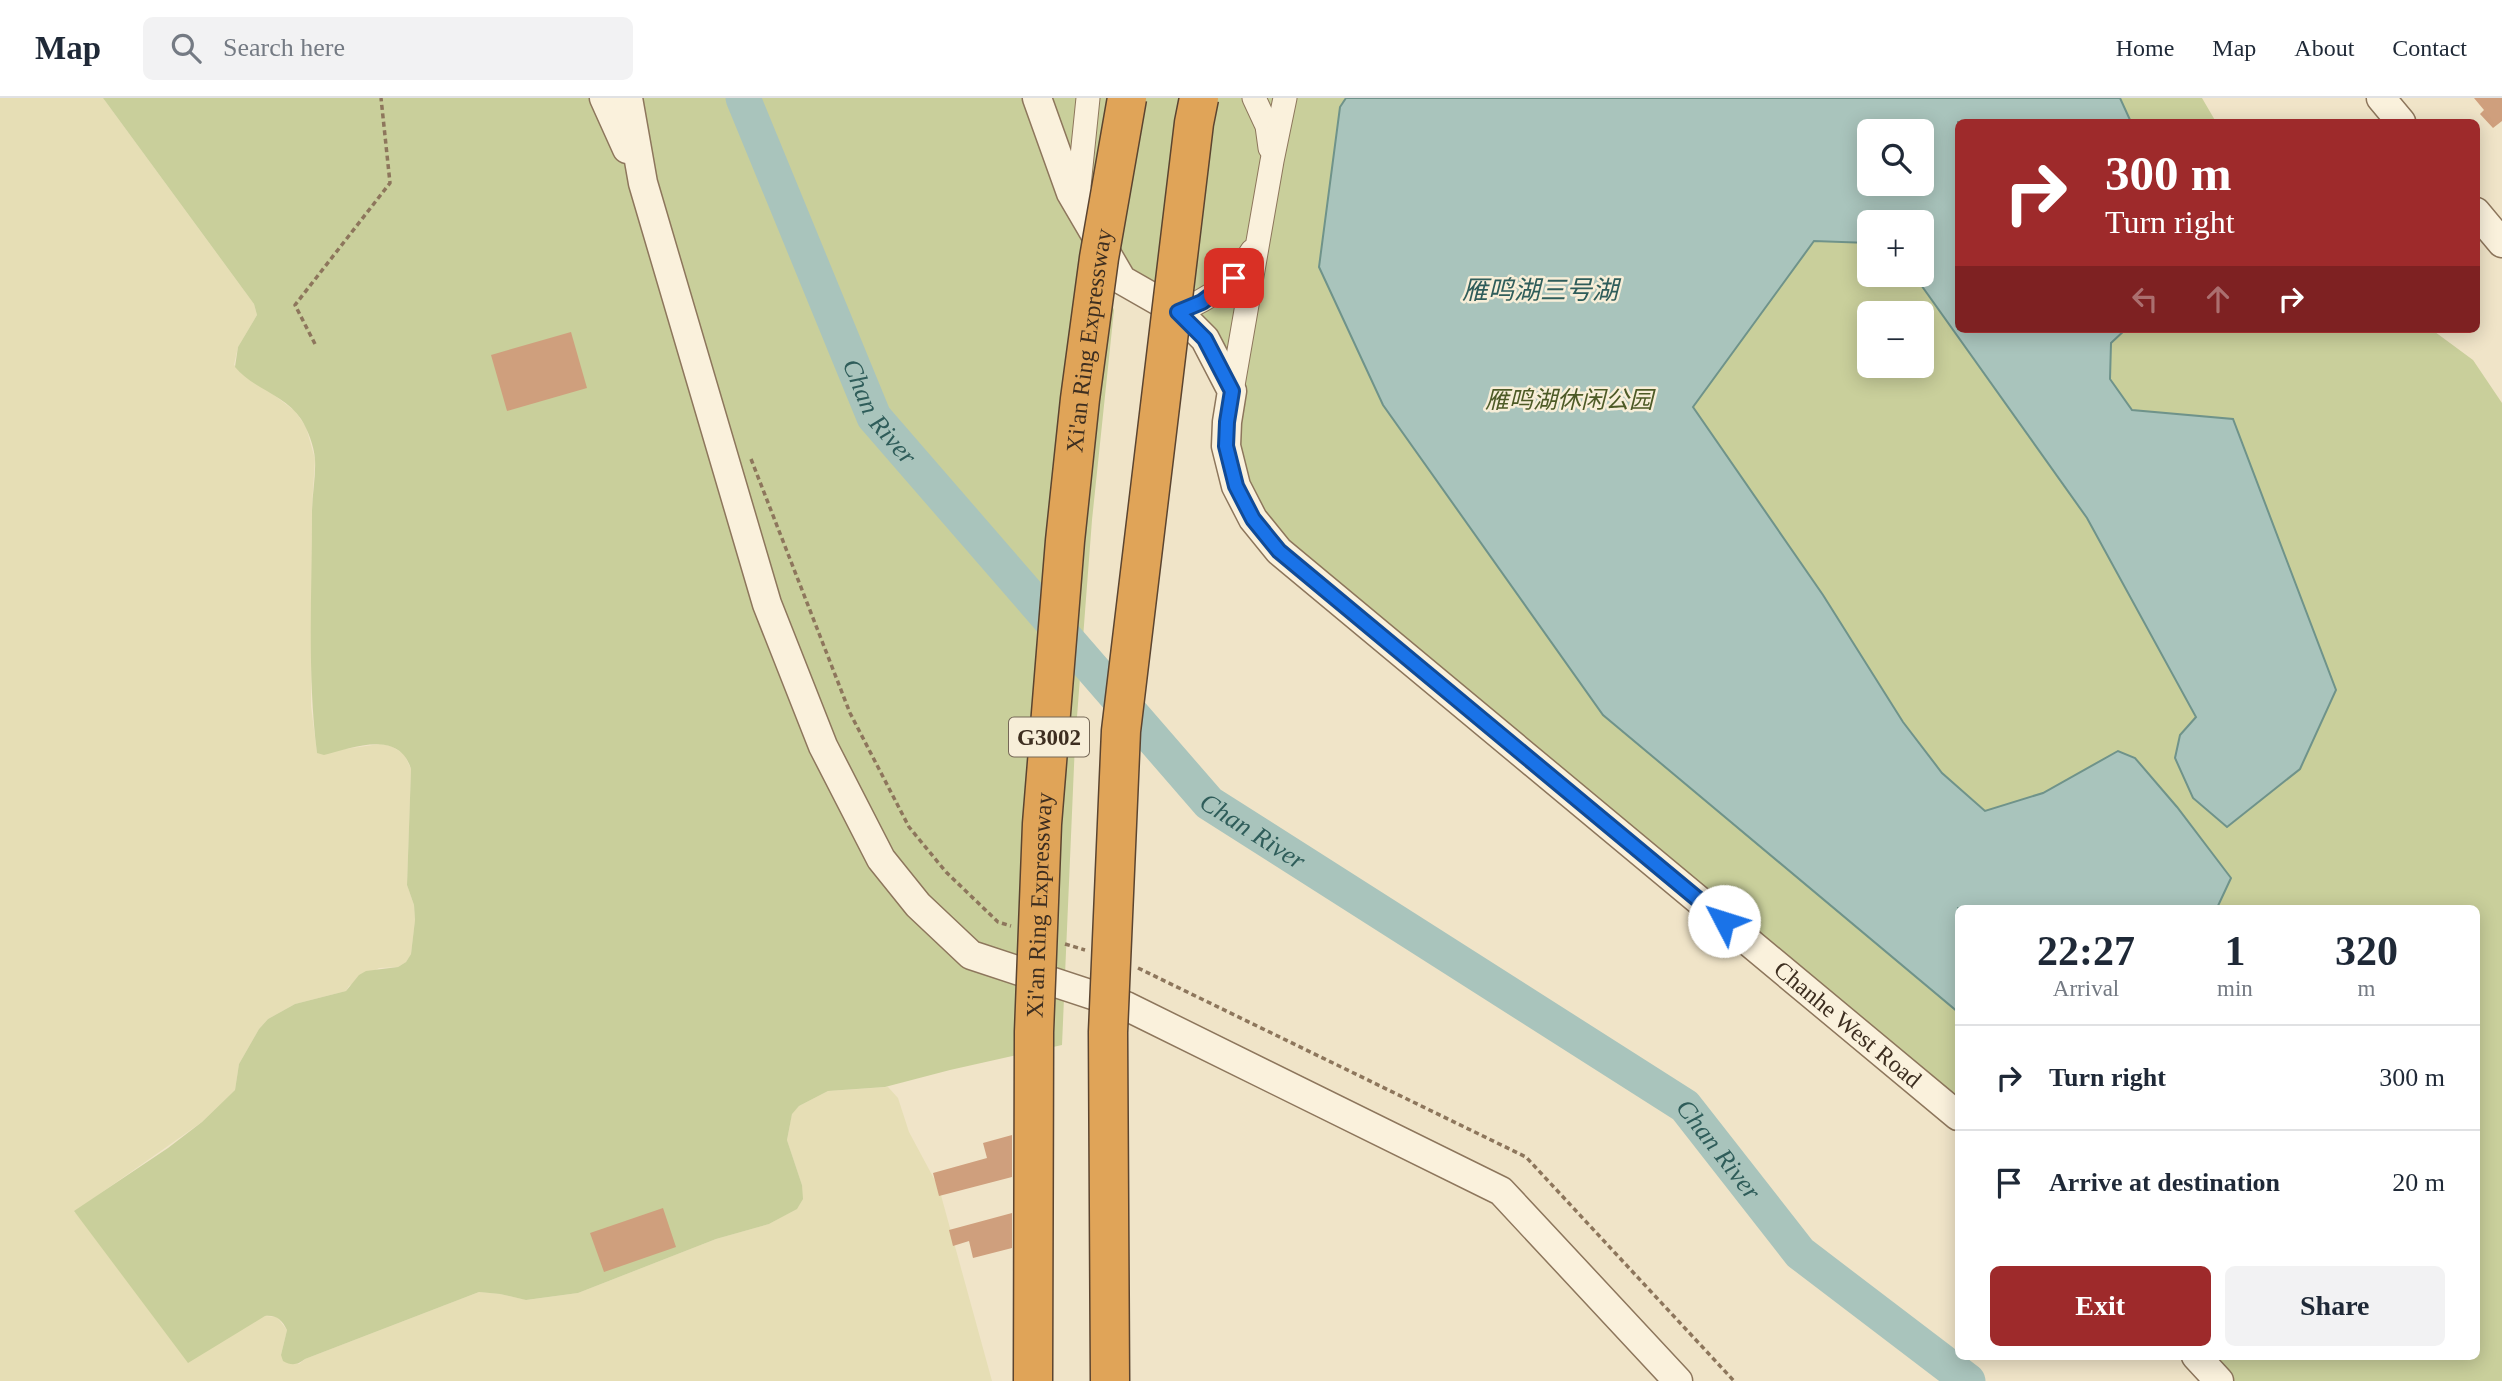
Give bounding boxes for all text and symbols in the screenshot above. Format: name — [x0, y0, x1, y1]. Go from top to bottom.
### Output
search box — [143, 17, 633, 80]
icon: search — [167, 29, 205, 67]
text: Map — [35, 30, 101, 66]
text: Search here — [223, 33, 345, 62]
text: Home — [2116, 35, 2174, 61]
text: Map — [2212, 35, 2256, 61]
text: About — [2294, 35, 2354, 61]
text: Contact — [2392, 35, 2467, 61]
map controls — [1857, 119, 1934, 378]
button: search — [1857, 119, 1934, 196]
text: 300 m — [2105, 146, 2232, 201]
icon: right — [1990, 147, 2081, 238]
text: Turn right — [2105, 204, 2235, 240]
button: + — [1857, 210, 1934, 287]
street label: Xi'an Ring Expressway — [1061, 227, 1117, 454]
pin — [1204, 248, 1264, 308]
icon: arrive — [1215, 259, 1253, 297]
water label: 雁鸣湖三号湖 — [1462, 276, 1622, 305]
icon: left — [2126, 280, 2164, 318]
icon: ahead — [2199, 280, 2237, 318]
icon: right — [2272, 280, 2310, 318]
button: − — [1857, 301, 1934, 378]
water label: Chan River — [837, 355, 923, 471]
park label: 雁鸣湖休闲公园 — [1485, 387, 1656, 413]
road number: G3002 — [1009, 718, 1089, 757]
water label: Chan River — [1195, 787, 1312, 876]
street label: Xi'an Ring Expressway — [1022, 791, 1058, 1018]
position arrow — [1687, 884, 1761, 958]
text: 22:27 — [2037, 928, 2135, 974]
text: 1 — [2224, 928, 2245, 974]
text: 320 — [2335, 928, 2398, 974]
street label: Chanhe West Road — [1769, 956, 1926, 1093]
text: Arrival — [2053, 976, 2119, 1001]
text: min — [2217, 976, 2253, 1001]
text: m — [2357, 976, 2375, 1001]
icon: right — [1990, 1059, 2028, 1097]
text: Turn right — [2049, 1063, 2166, 1092]
text: 300 m — [2379, 1063, 2445, 1092]
water label: Chan River — [1671, 1093, 1767, 1206]
icon: arrive — [1990, 1164, 2028, 1202]
text: Arrive at destination — [2049, 1168, 2280, 1197]
text: 20 m — [2392, 1168, 2445, 1197]
button: Exit — [1990, 1266, 2211, 1346]
button: Share — [2225, 1266, 2445, 1346]

